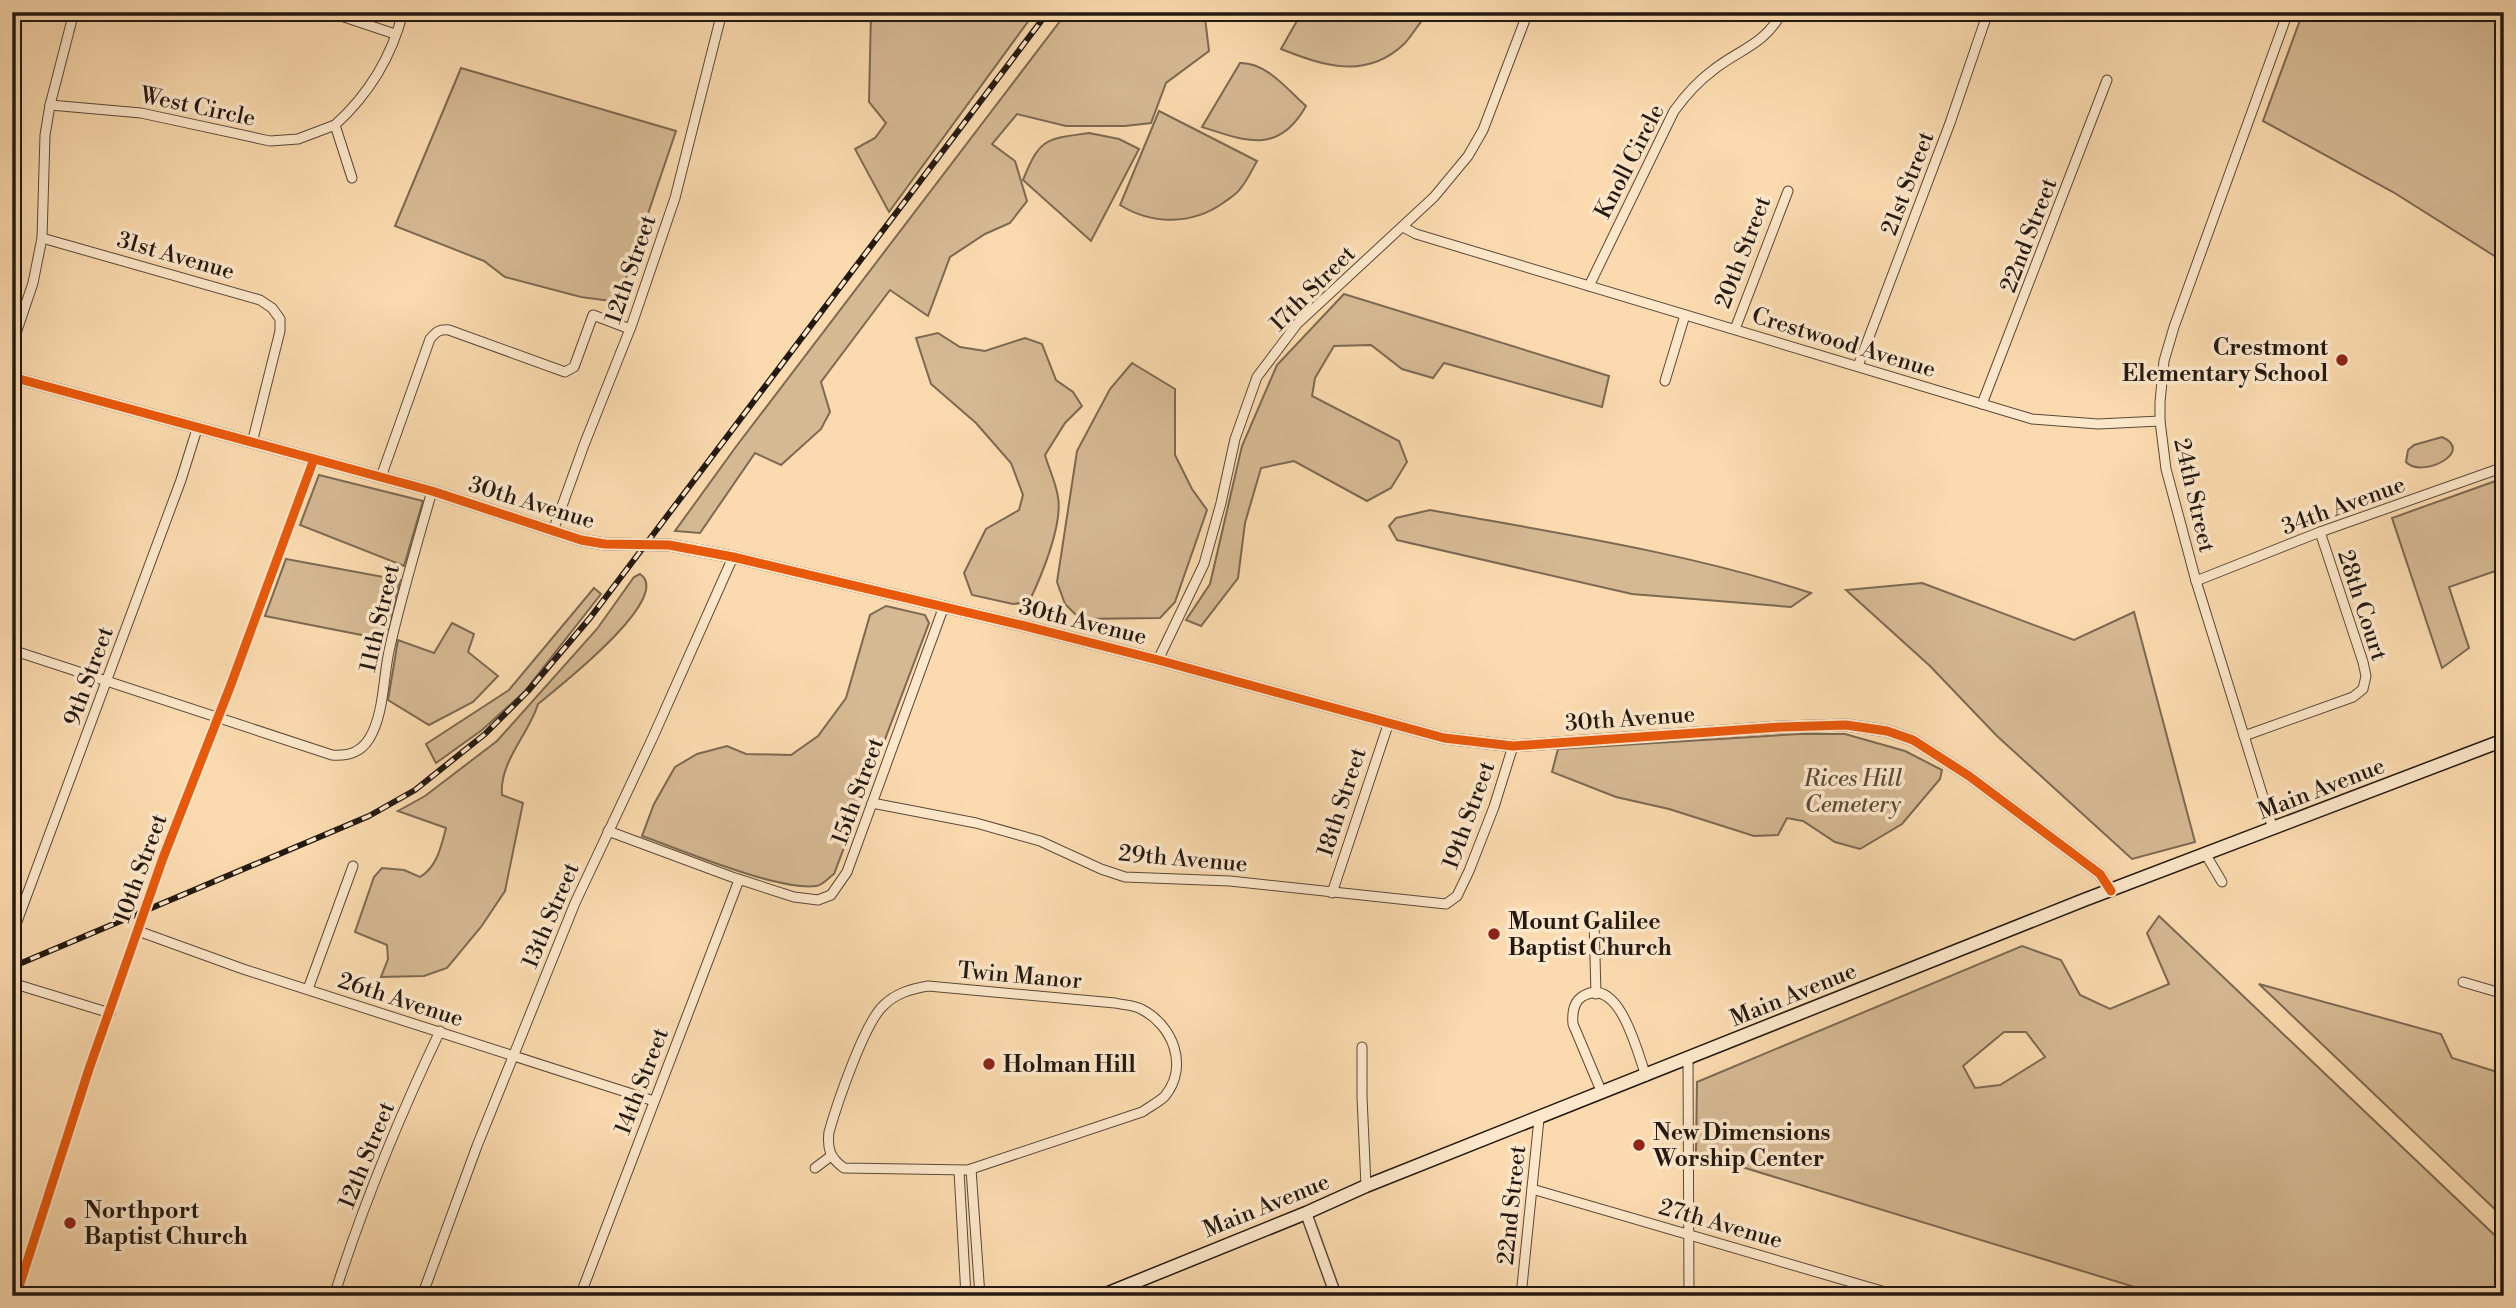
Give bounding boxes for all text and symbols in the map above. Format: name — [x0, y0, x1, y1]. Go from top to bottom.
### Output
street label: West Circle — [137, 81, 258, 133]
street label: Knoll Circle — [1589, 100, 1671, 223]
street label: 21st Street — [1875, 128, 1941, 239]
street label: 22nd Street — [1994, 174, 2064, 296]
street label: 20th Street — [1709, 192, 1777, 312]
street label: 12th Street — [599, 211, 663, 327]
street label: 31st Avenue — [114, 226, 238, 286]
street label: 17th Street — [1264, 240, 1361, 337]
street label: Crestwood Avenue — [1748, 302, 1939, 384]
place label: Crestmont Elementary School — [2122, 334, 2329, 388]
marker: Crestmont Elementary School — [2334, 352, 2350, 368]
street label: 24th Street — [2167, 435, 2221, 555]
street label: 30th Avenue — [465, 470, 598, 535]
street label: 34th Avenue — [2278, 471, 2409, 541]
street label: 28th Court — [2331, 546, 2393, 664]
street label: 11th Street — [354, 562, 406, 675]
street label: 30th Avenue — [1016, 593, 1150, 651]
street label: 9th Street — [58, 623, 120, 730]
street label: 30th Avenue — [1564, 700, 1696, 738]
street label: 15th Street — [826, 734, 890, 849]
street label: 18th Street — [1311, 744, 1373, 860]
street label: Main Avenue — [2254, 752, 2389, 826]
street label: 19th Street — [1437, 758, 1501, 873]
park label: Rices Hill Cemetery — [1803, 765, 1903, 819]
street label: 10th Street — [108, 810, 174, 927]
street label: 29th Avenue — [1117, 839, 1249, 879]
street label: 13th Street — [516, 858, 586, 972]
place label: Mount Galilee Baptist Church — [1508, 908, 1672, 962]
marker: Mount Galilee Baptist Church — [1486, 926, 1502, 942]
street label: Twin Manor — [957, 957, 1083, 995]
street label: Main Avenue — [1726, 957, 1861, 1033]
street label: 26th Avenue — [335, 967, 467, 1033]
street label: 14th Street — [609, 1024, 675, 1139]
place label: Holman Hill — [1003, 1051, 1136, 1079]
marker: Holman Hill — [981, 1056, 997, 1072]
street label: 12th Street — [333, 1098, 401, 1213]
place label: New Dimensions Worship Center — [1652, 1119, 1831, 1173]
marker: New Dimensions Worship Center — [1631, 1137, 1647, 1153]
street label: 22nd Street — [1492, 1144, 1532, 1266]
street label: Main Avenue — [1199, 1168, 1334, 1244]
street label: 27th Avenue — [1656, 1193, 1786, 1255]
place label: Northport Baptist Church — [84, 1197, 248, 1251]
marker: Northport Baptist Church — [62, 1215, 78, 1231]

